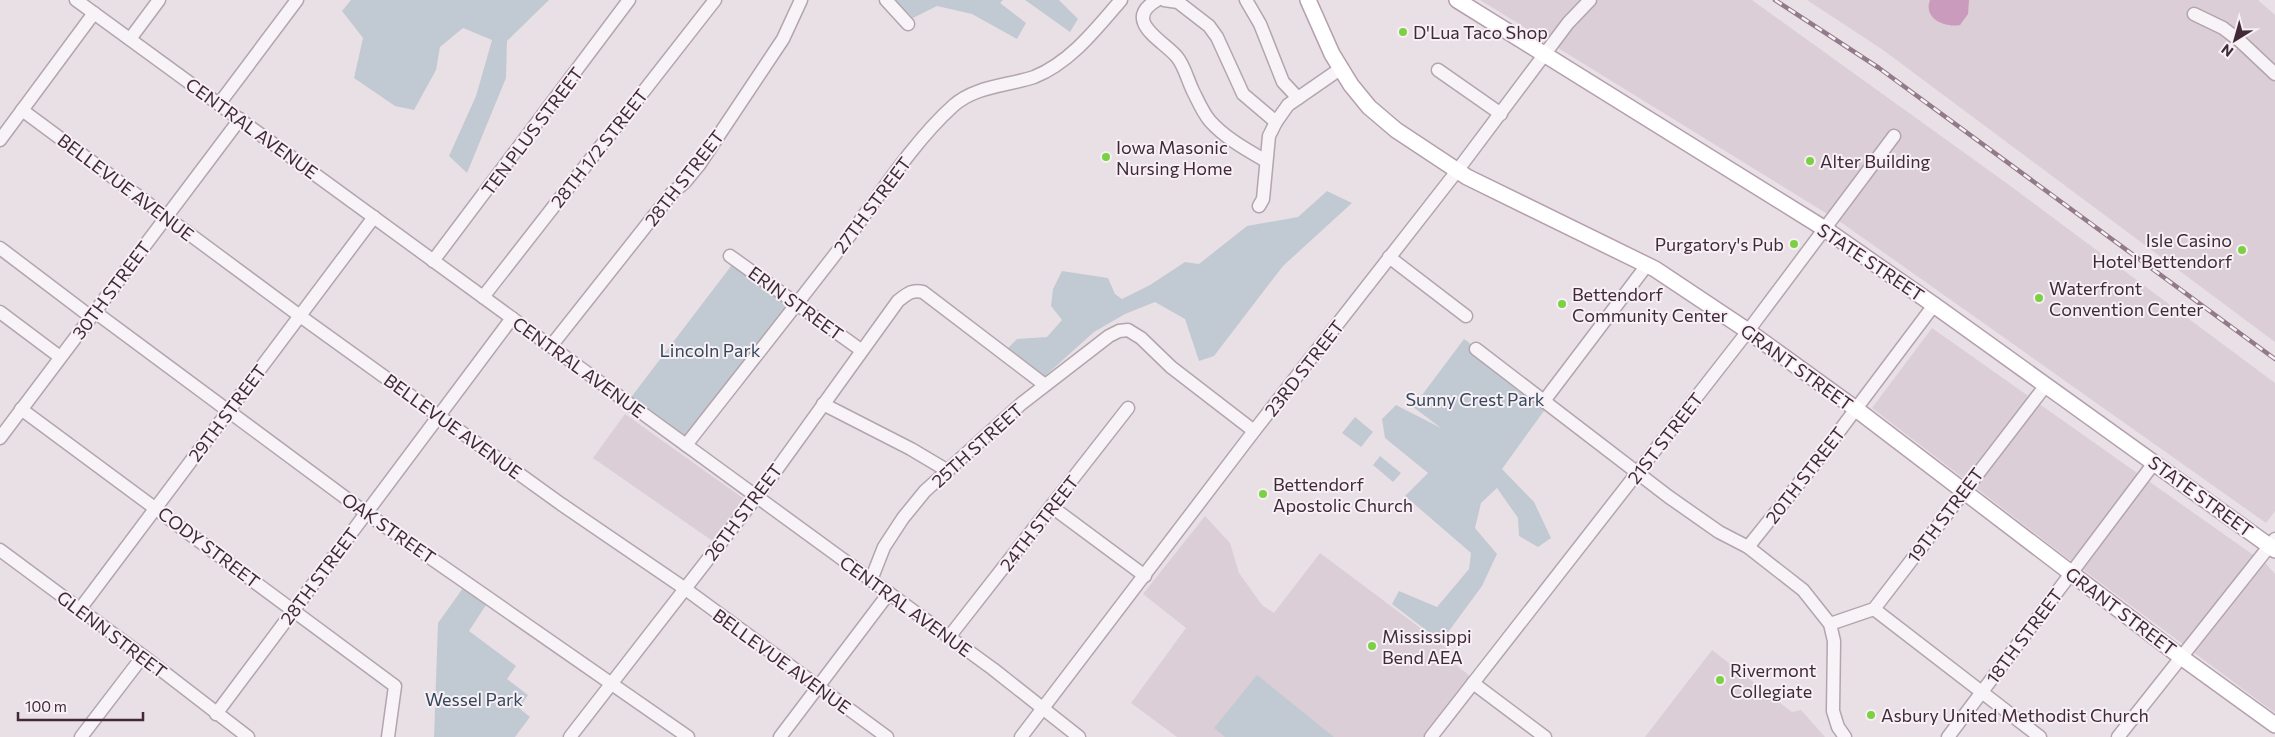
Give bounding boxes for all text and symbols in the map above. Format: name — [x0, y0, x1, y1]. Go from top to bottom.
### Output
north arrow — [2210, 15, 2260, 65]
place label: D'Lua Taco Shop — [1413, 21, 1548, 43]
marker: D'Lua Taco Shop — [1397, 26, 1409, 38]
text: N — [2218, 41, 2236, 61]
street label: TEN PLUS STREET — [477, 63, 587, 199]
street label: CENTRAL AVENUE — [182, 73, 322, 183]
street label: 28TH 1/2 STREET — [546, 84, 652, 212]
street label: 28TH STREET — [640, 126, 728, 230]
street label: BELLEVUE AVENUE — [54, 129, 198, 245]
place label: Iowa Masonic Nursing Home — [1116, 136, 1232, 179]
place label: Alter Building — [1820, 150, 1931, 172]
marker: Iowa Masonic Nursing Home — [1100, 151, 1112, 163]
street label: 27TH STREET — [829, 153, 915, 257]
marker: Alter Building — [1804, 155, 1816, 167]
street label: STATE STREET — [1814, 218, 1928, 306]
place label: Isle Casino Hotel Bettendorf — [2092, 229, 2233, 272]
place label: Purgatory's Pub — [1655, 233, 1784, 255]
street label: 30TH STREET — [67, 237, 155, 343]
marker: Purgatory's Pub — [1788, 238, 1800, 250]
marker: Isle Casino Hotel Bettendorf — [2236, 244, 2248, 256]
street label: ERIN STREET — [744, 261, 848, 345]
place label: Waterfront Convention Center — [2049, 277, 2204, 320]
place label: Bettendorf Community Center — [1572, 283, 1728, 326]
marker: Waterfront Convention Center — [2033, 292, 2045, 304]
marker: Bettendorf Community Center — [1556, 298, 1568, 310]
street label: CENTRAL AVENUE — [509, 312, 649, 422]
street label: 23RD STREET — [1260, 316, 1348, 420]
street label: GRANT STREET — [1737, 319, 1857, 415]
park label: Lincoln Park — [660, 339, 761, 361]
street label: 29TH STREET — [183, 360, 271, 466]
street label: BELLEVUE AVENUE — [380, 369, 526, 483]
park label: Sunny Crest Park — [1405, 388, 1545, 410]
street label: 21ST STREET — [1623, 388, 1707, 488]
street label: 25TH STREET — [927, 398, 1027, 492]
street label: 20TH STREET — [1760, 422, 1850, 528]
street label: STATE STREET — [2145, 451, 2257, 541]
street label: 26TH STREET — [699, 459, 787, 565]
street label: 19TH STREET — [1902, 463, 1988, 567]
street label: 24TH STREET — [995, 471, 1083, 575]
place label: Bettendorf Apostolic Church — [1273, 473, 1413, 516]
street label: OAK STREET — [338, 488, 440, 568]
marker: Bettendorf Apostolic Church — [1257, 488, 1269, 500]
street label: CODY STREET — [154, 502, 264, 592]
street label: 28TH STREET — [275, 523, 363, 629]
street label: CENTRAL AVENUE — [836, 551, 976, 661]
street label: GRANT STREET — [2061, 562, 2181, 660]
street label: 18TH STREET — [1981, 584, 2067, 688]
street label: GLENN STREET — [53, 586, 171, 682]
street label: BELLEVUE AVENUE — [709, 604, 855, 718]
place label: Mississippi Bend AEA — [1382, 625, 1472, 668]
marker: Mississippi Bend AEA — [1366, 640, 1378, 652]
place label: Rivermont Collegiate — [1730, 659, 1816, 702]
marker: Rivermont Collegiate — [1714, 674, 1726, 686]
park label: Wessel Park — [425, 688, 523, 710]
scale bar — [18, 690, 142, 722]
text: 100 m — [25, 697, 67, 715]
place label: Asbury United Methodist Church — [1881, 704, 2149, 726]
marker: Asbury United Methodist Church — [1865, 709, 1877, 721]

